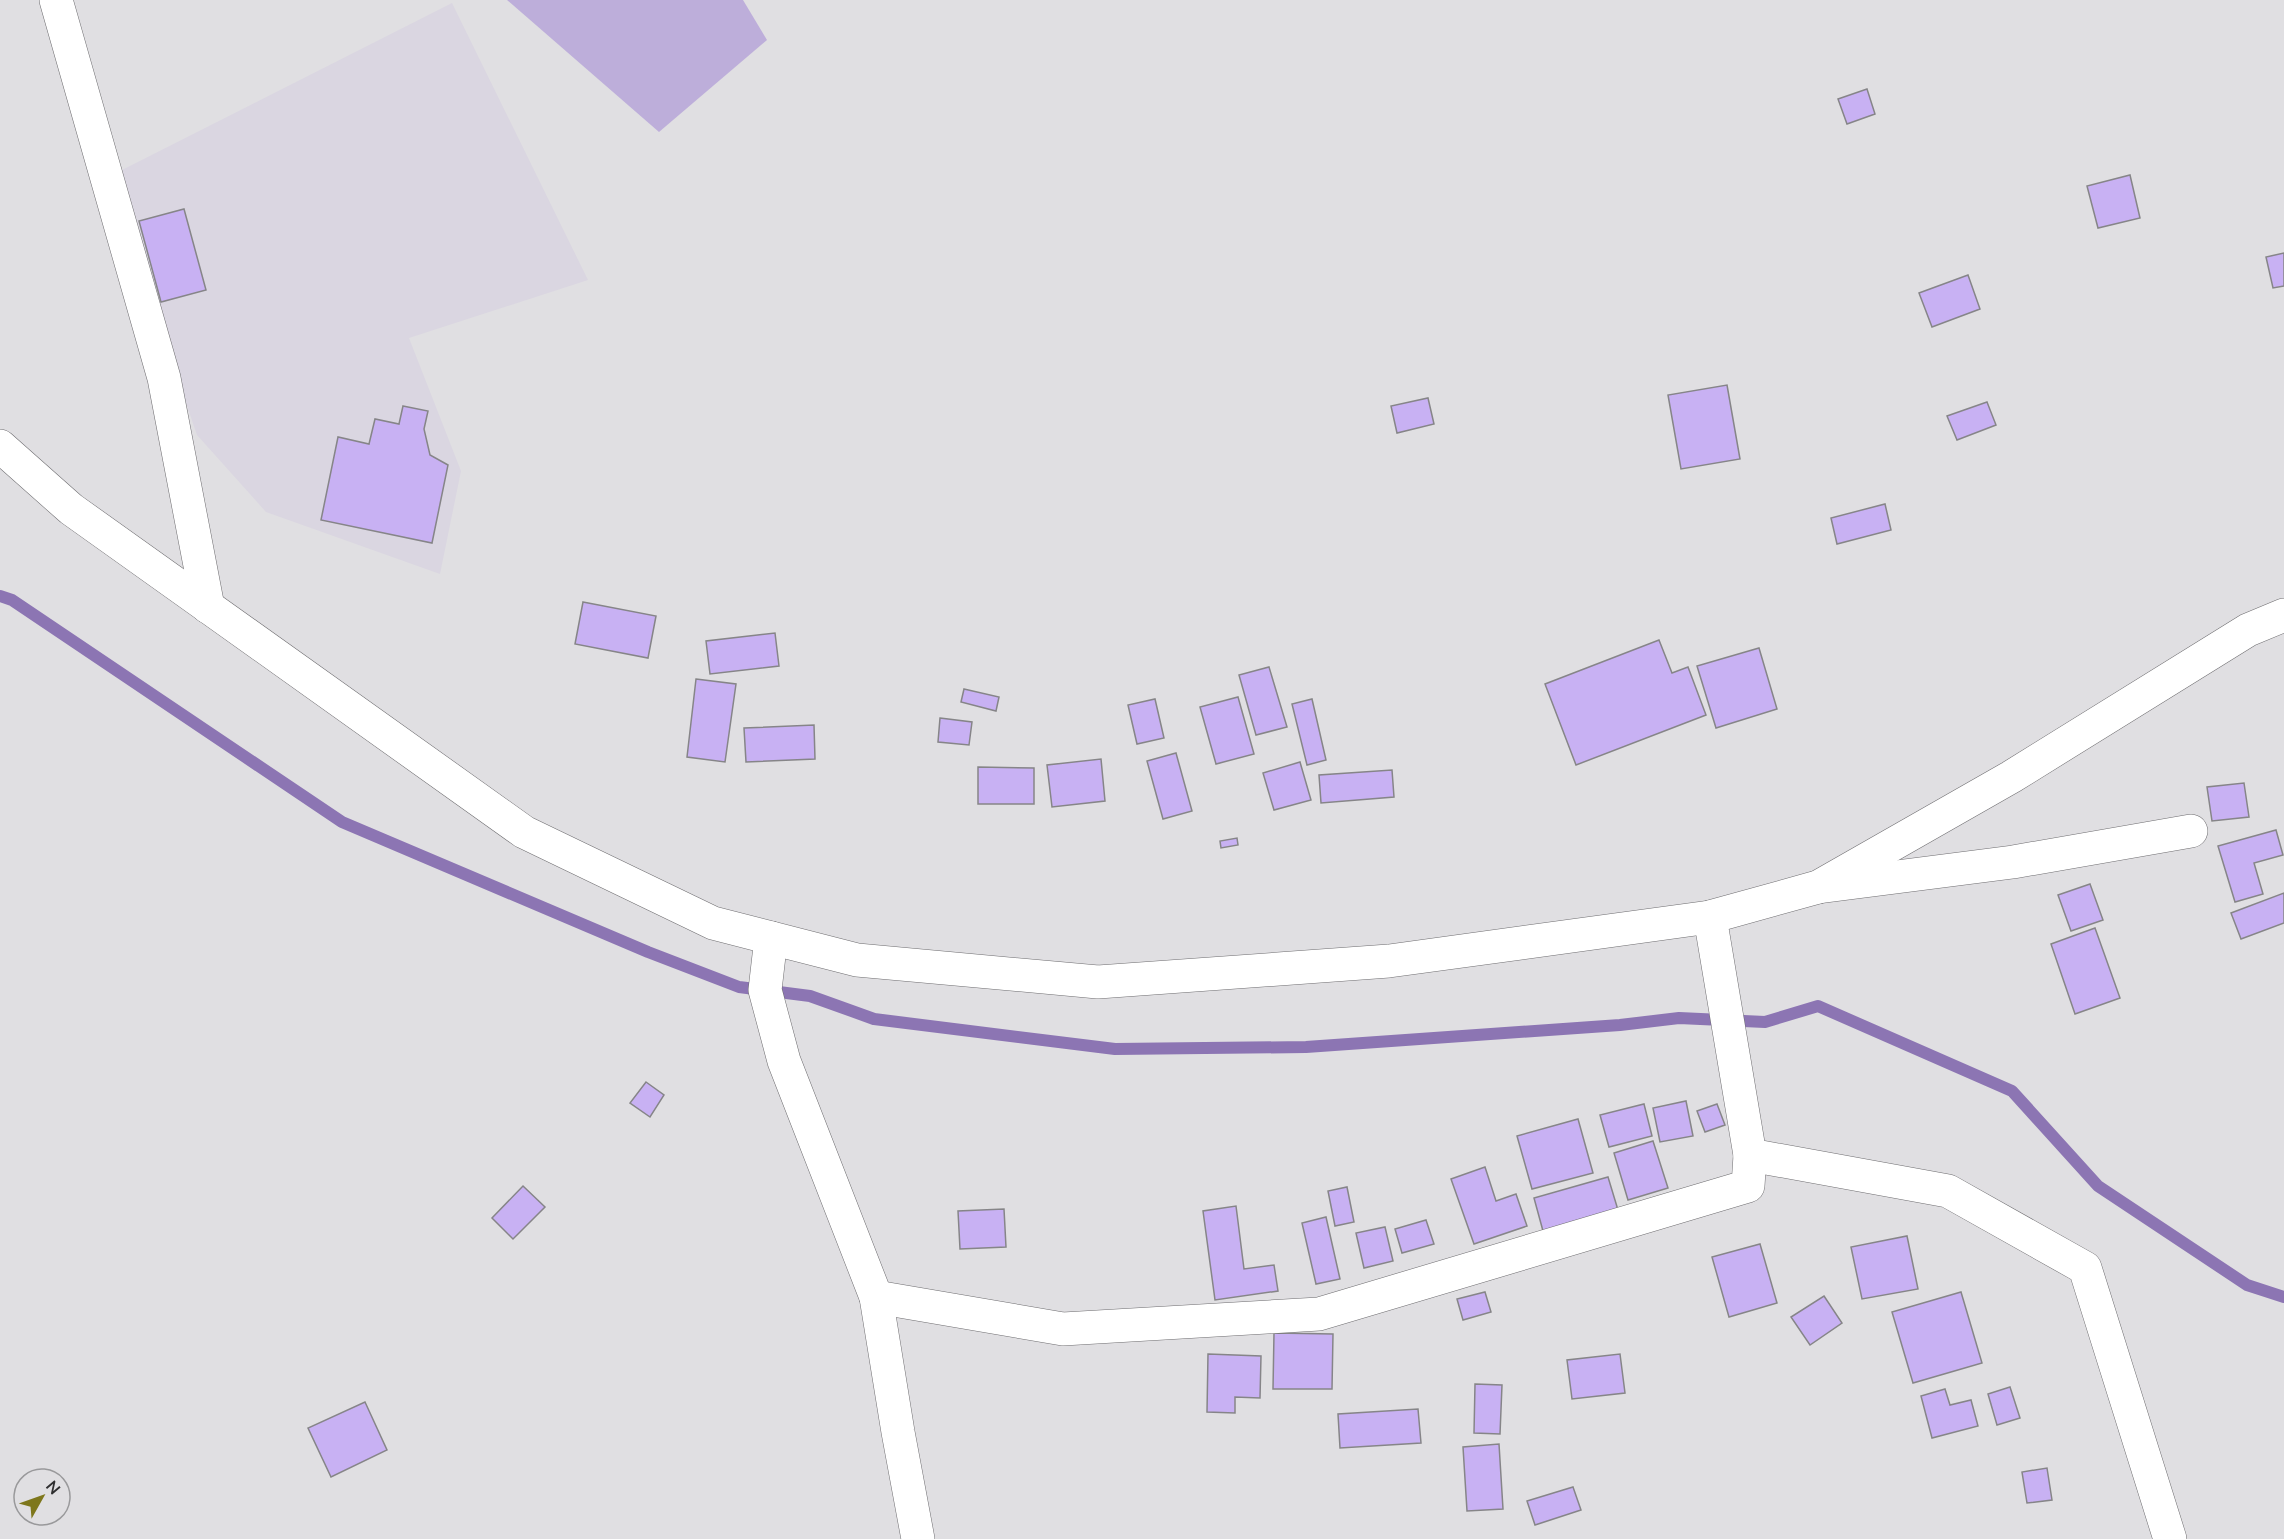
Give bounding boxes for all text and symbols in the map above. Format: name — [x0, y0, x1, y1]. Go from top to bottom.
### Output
north arrow — [12, 1467, 72, 1527]
text: N — [42, 1476, 65, 1498]

